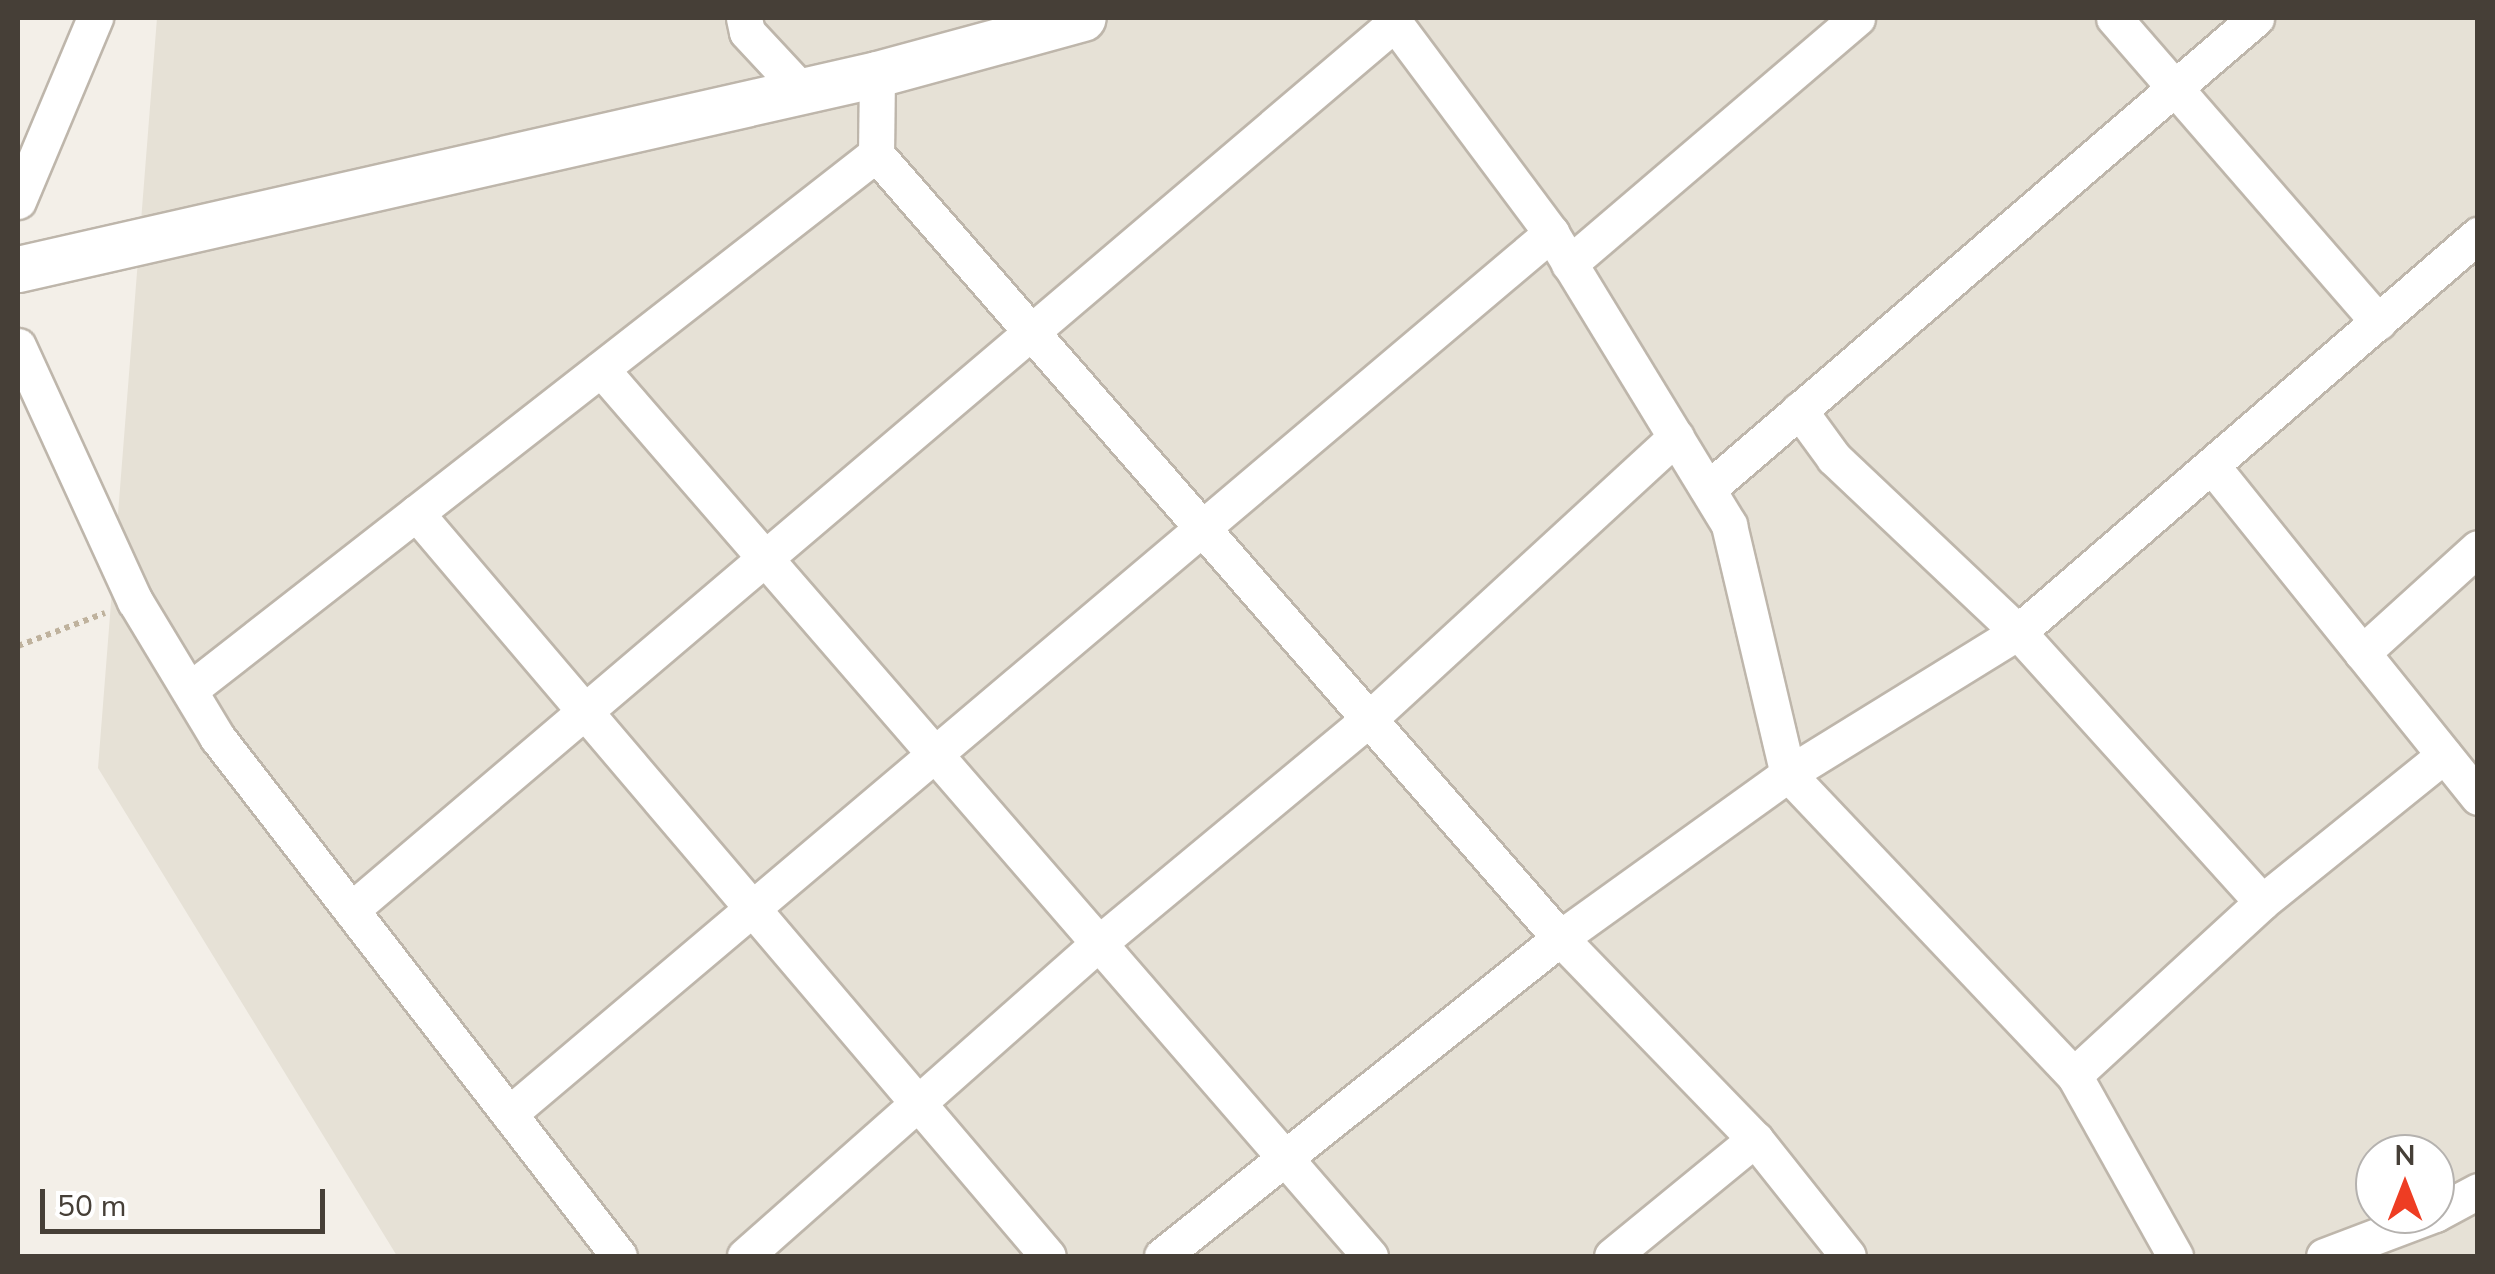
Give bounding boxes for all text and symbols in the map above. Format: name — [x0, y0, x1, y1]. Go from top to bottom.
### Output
north arrow — [2355, 1134, 2455, 1234]
text: N — [2395, 1137, 2415, 1175]
scale bar — [45, 1169, 330, 1231]
text: 50 m — [57, 1186, 126, 1227]

